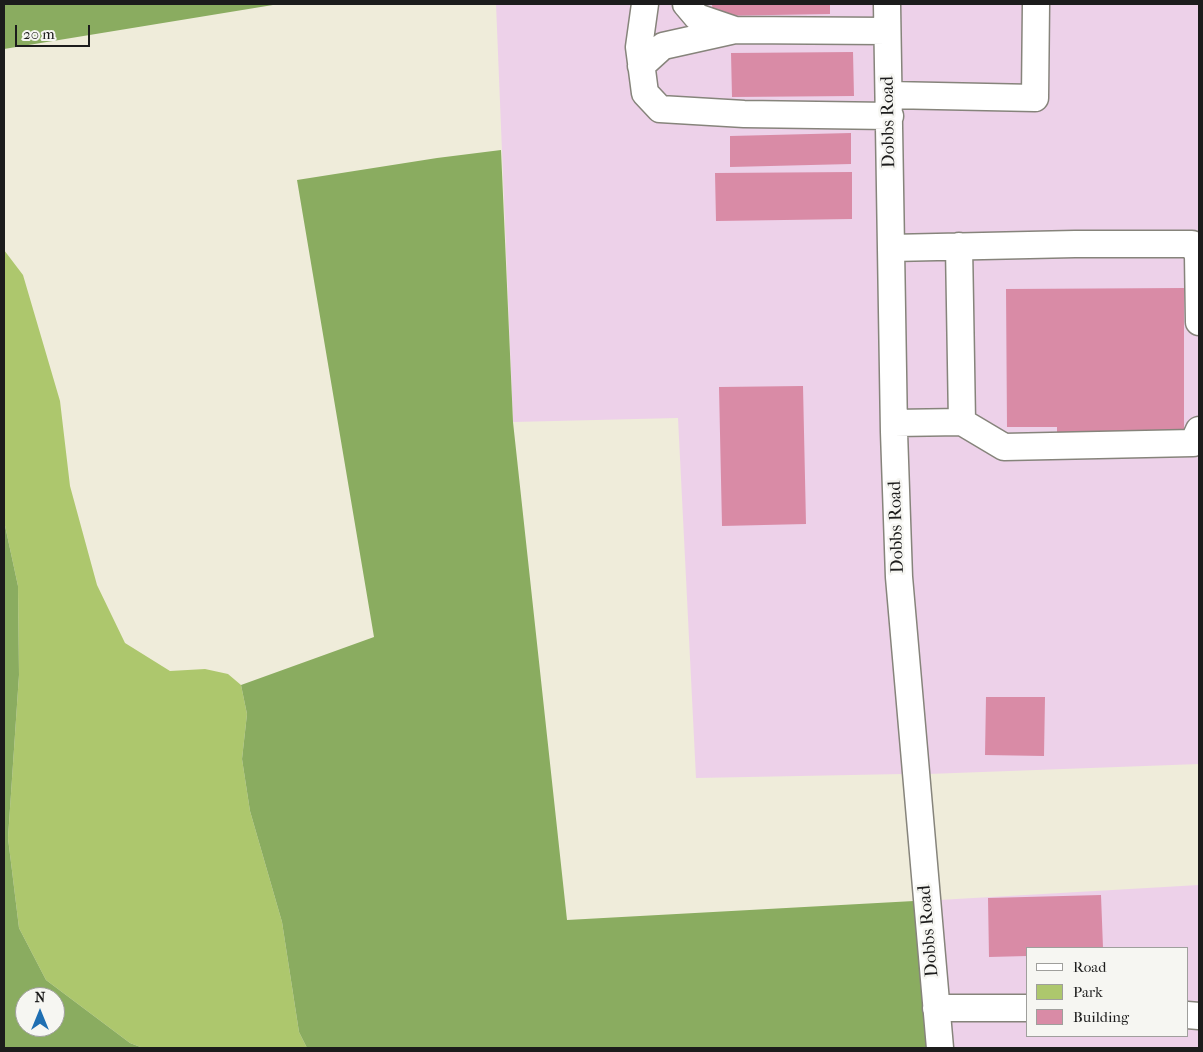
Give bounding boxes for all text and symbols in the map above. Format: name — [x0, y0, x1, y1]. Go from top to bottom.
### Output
scale bar — [18, 15, 92, 47]
text: 20 m — [23, 25, 55, 43]
street label: Dobbs Road — [877, 76, 901, 168]
street label: Dobbs Road — [885, 481, 909, 573]
street label: Dobbs Road — [914, 884, 944, 978]
legend — [1026, 947, 1188, 1037]
text: Road — [1073, 958, 1106, 976]
text: Park — [1073, 983, 1103, 1001]
north arrow — [15, 987, 65, 1037]
text: N — [35, 989, 45, 1006]
text: Building — [1073, 1008, 1129, 1026]

